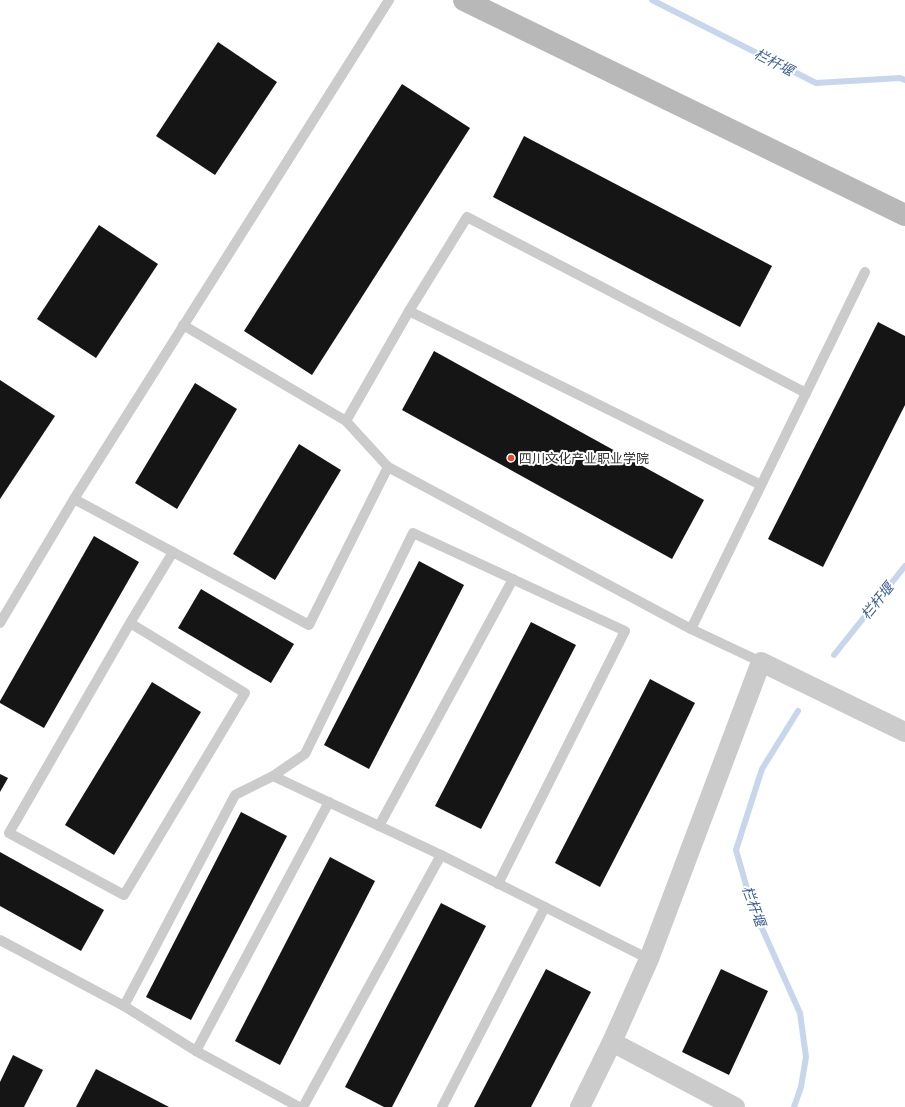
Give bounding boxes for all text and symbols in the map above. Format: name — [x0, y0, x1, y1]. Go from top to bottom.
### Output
water label: 栏杆堰 — [752, 45, 798, 80]
place label: 四川文化产业职业学院 — [519, 451, 649, 465]
marker: 四川文化产业职业学院 — [506, 453, 516, 463]
water label: 栏杆堰 — [858, 578, 898, 622]
water label: 栏杆堰 — [739, 884, 769, 930]

